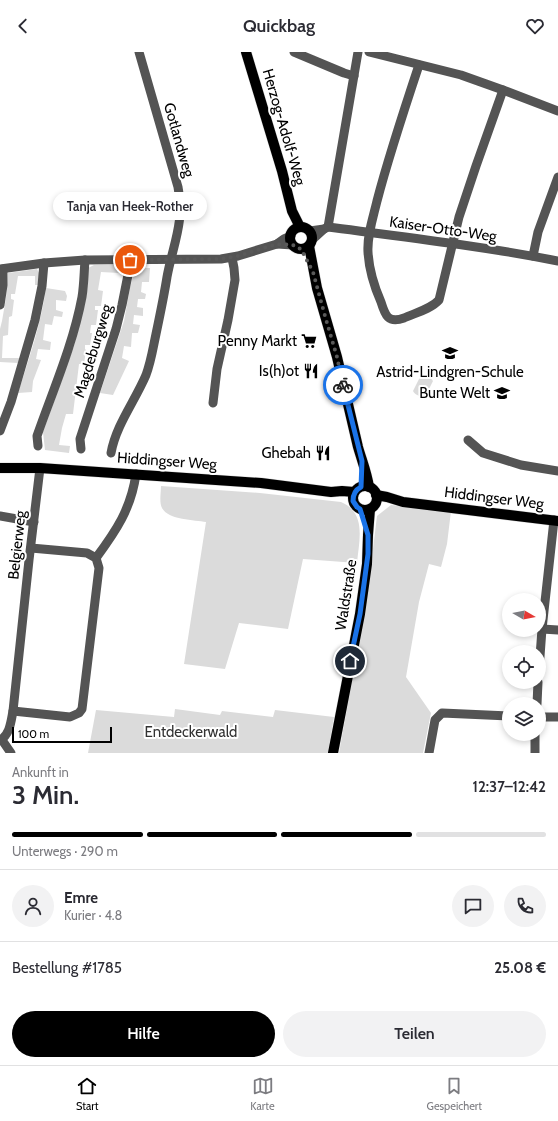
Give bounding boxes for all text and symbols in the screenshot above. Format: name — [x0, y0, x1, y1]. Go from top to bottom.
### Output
icon: back — [12, 15, 34, 37]
text: Quickbag — [243, 15, 315, 37]
icon: heart — [524, 15, 546, 37]
street label: Herzog-Adolf-Weg — [259, 67, 309, 188]
street label: Gotlandweg — [160, 101, 198, 180]
callout: Tanja van Heek-Rother — [53, 192, 207, 220]
text: Tanja van Heek-Rother — [67, 198, 193, 214]
street label: Kaiser-Otto-Weg — [388, 213, 498, 246]
pin — [113, 243, 147, 277]
icon: bag — [119, 249, 141, 271]
street label: Magdeburgweg — [70, 301, 116, 400]
place label: Penny Markt — [218, 332, 297, 350]
supermarket icon: Penny Markt — [300, 332, 318, 350]
school or university icon: Astrid-Lindgren-Schule — [441, 344, 459, 362]
place label: Is(h)ot — [259, 362, 299, 380]
restaurant icon: Is(h)ot — [302, 362, 320, 380]
place label: Astrid-Lindgren-Schule — [376, 363, 524, 381]
courier — [323, 365, 363, 405]
icon: bike — [332, 374, 354, 396]
place label: Bunte Welt — [419, 384, 490, 402]
school or university icon: Bunte Welt — [493, 384, 511, 402]
place label: Ghebah — [262, 444, 311, 462]
restaurant icon: Ghebah — [314, 444, 332, 462]
street label: Hiddingser Weg — [116, 449, 218, 474]
street label: Hiddingser Weg — [443, 483, 545, 513]
street label: Belgierweg — [4, 509, 30, 580]
street label: Waldstraße — [331, 558, 361, 632]
north arrow — [502, 593, 546, 637]
map controls — [502, 593, 546, 741]
pin — [333, 644, 367, 678]
button: locate — [502, 645, 546, 689]
icon: home — [339, 650, 361, 672]
button: layers — [502, 697, 546, 741]
park label: Entdeckerwald — [145, 723, 237, 741]
scale bar — [12, 725, 112, 744]
text: 100 m — [18, 727, 49, 741]
text: Ankunft in — [12, 764, 69, 780]
text: 12:37–12:42 — [473, 778, 546, 796]
text: 3 Min. — [12, 779, 79, 811]
text: Unterwegs · 290 m — [12, 843, 118, 859]
button: person — [12, 885, 54, 927]
button: chat — [452, 885, 494, 927]
button: phone — [504, 885, 546, 927]
text: Emre — [64, 889, 98, 907]
text: Kurier · 4.8 — [64, 907, 122, 923]
text: Bestellung #1785 — [12, 959, 122, 977]
text: 25.08 € — [494, 959, 546, 977]
button: Hilfe — [12, 1011, 275, 1057]
button: Teilen — [283, 1011, 546, 1057]
tab: Start — [76, 1075, 98, 1113]
tab: Karte — [250, 1075, 275, 1113]
tab: Gespeichert — [427, 1075, 482, 1113]

